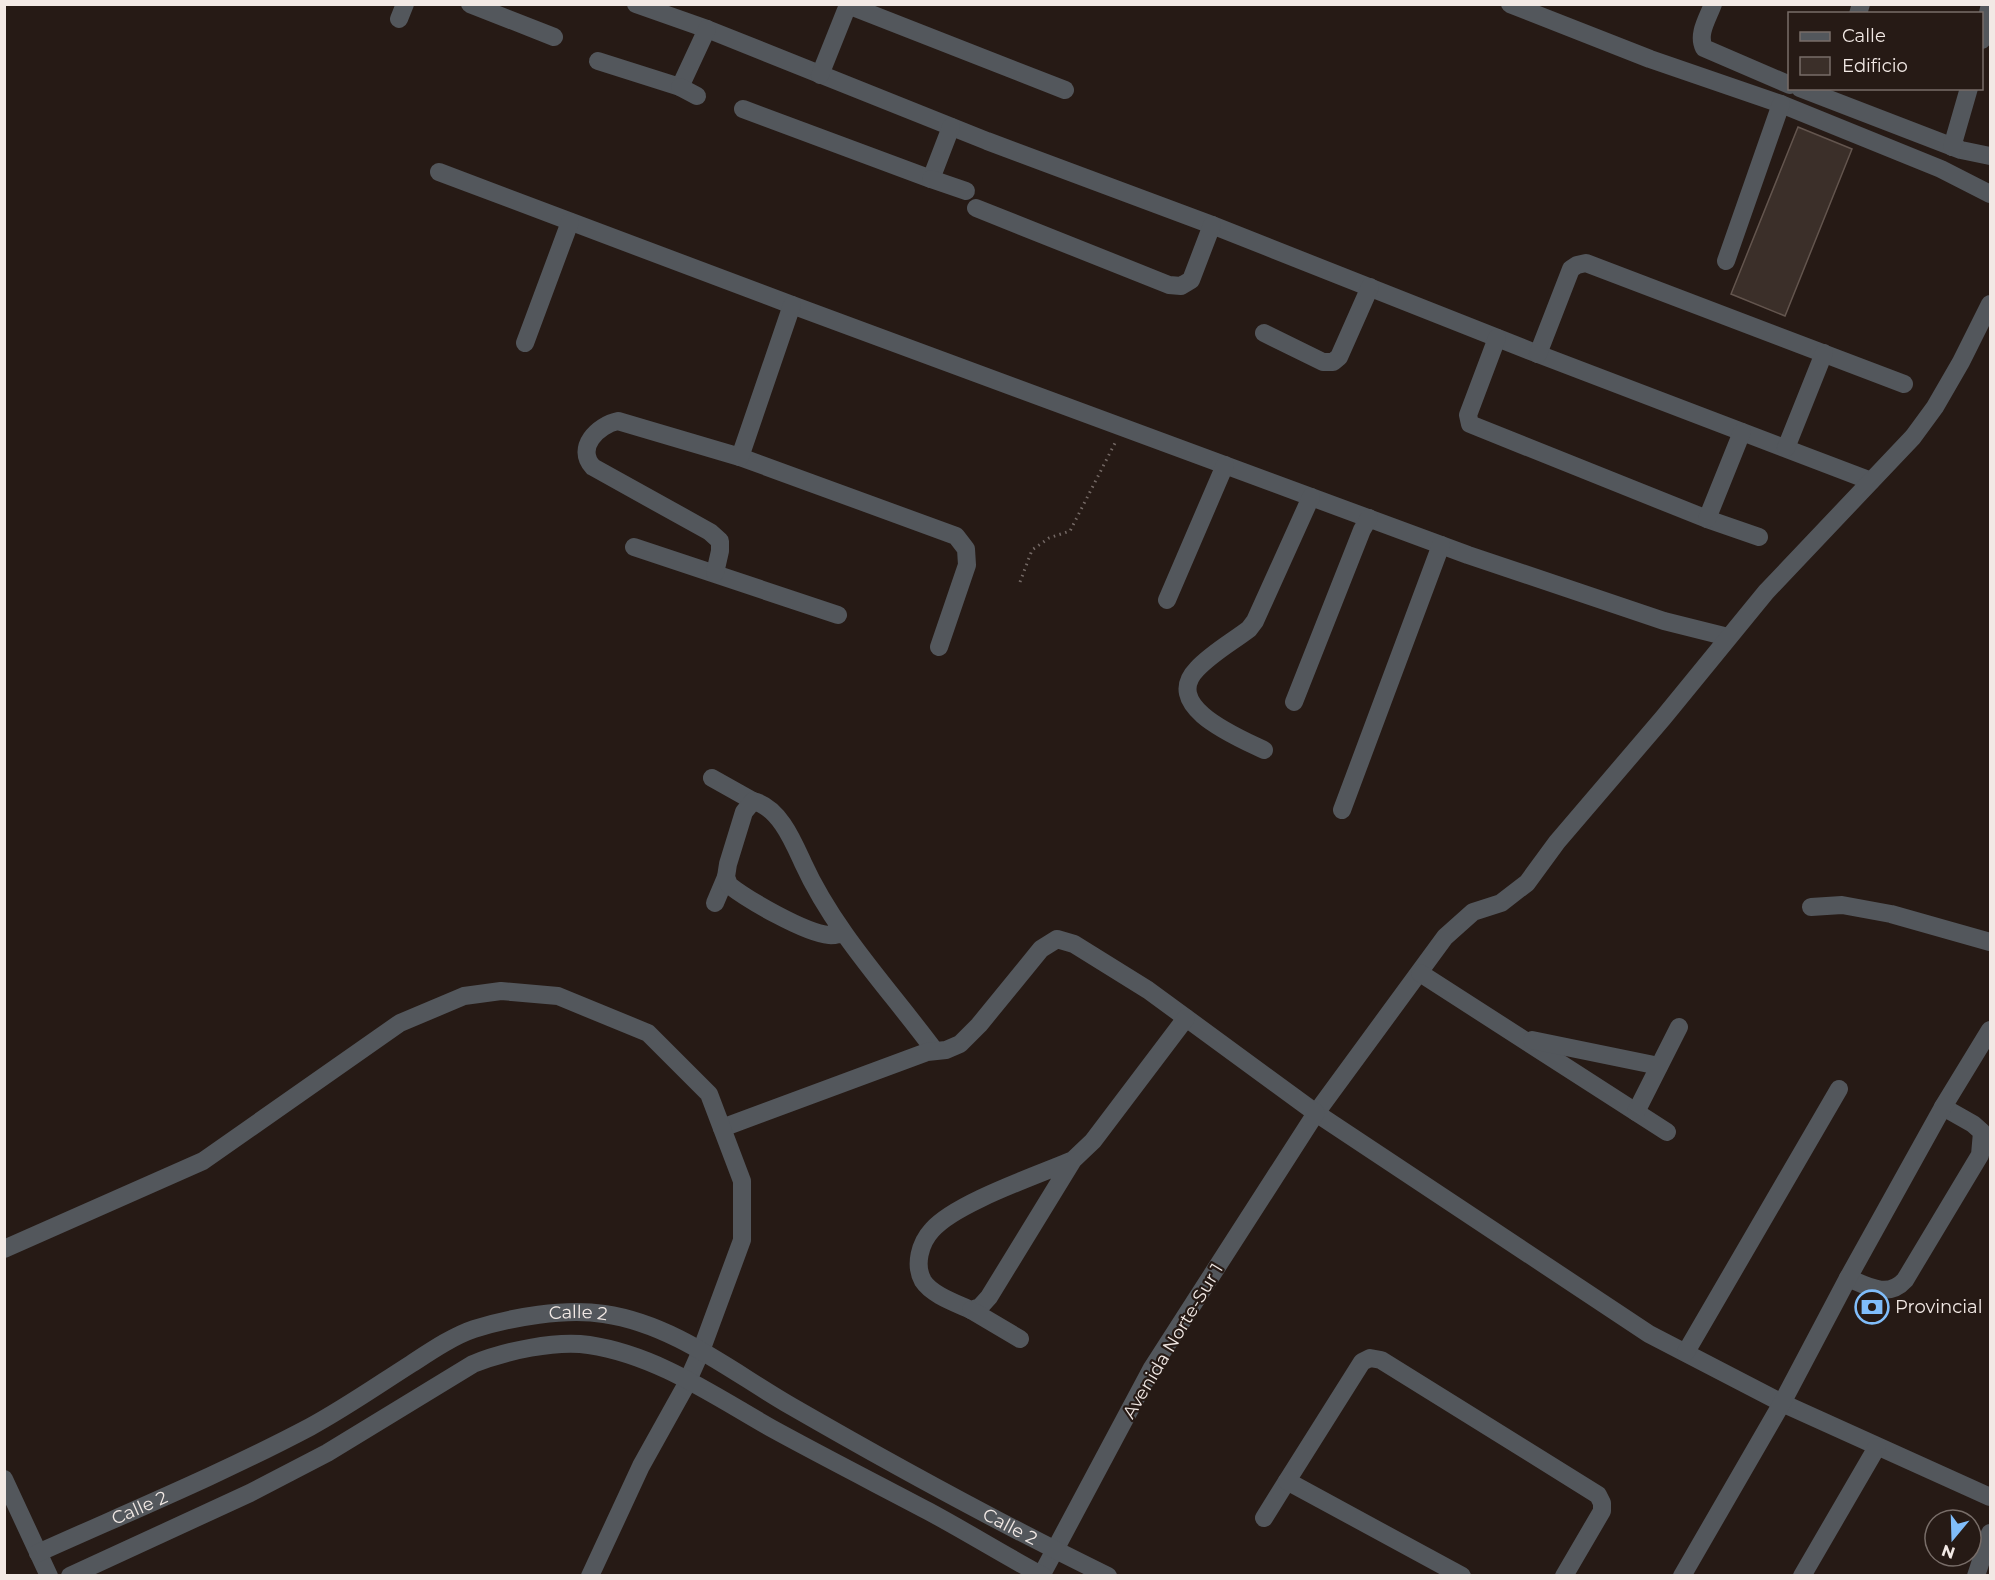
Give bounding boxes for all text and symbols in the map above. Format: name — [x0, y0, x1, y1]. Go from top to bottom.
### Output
legend — [1788, 12, 1983, 90]
text: Calle — [1842, 25, 1886, 47]
text: Edificio — [1842, 55, 1908, 77]
street label: Avenida Norte-Sur 1 — [1118, 1260, 1228, 1422]
bank icon: Provincial — [1854, 1289, 1890, 1325]
place label: Provincial — [1895, 1296, 1983, 1318]
street label: Calle 2 — [548, 1301, 609, 1325]
street label: Calle 2 — [108, 1486, 171, 1530]
street label: Calle 2 — [979, 1503, 1041, 1550]
north arrow — [1923, 1508, 1983, 1568]
text: N — [1939, 1541, 1957, 1563]

